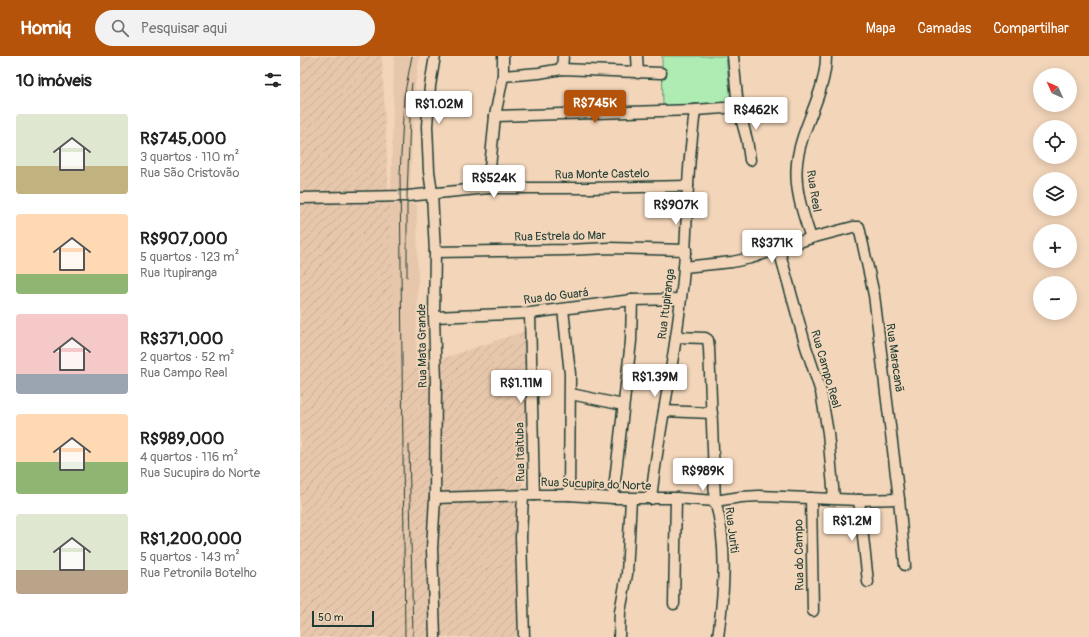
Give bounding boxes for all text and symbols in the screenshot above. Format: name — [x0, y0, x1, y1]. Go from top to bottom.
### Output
search box — [95, 10, 375, 46]
text: Homiq — [20, 16, 71, 40]
icon: search — [109, 17, 131, 39]
text: Pesquisar aqui — [141, 19, 227, 38]
text: Mapa — [866, 20, 895, 37]
text: Camadas — [917, 20, 971, 37]
text: Compartilhar — [993, 20, 1069, 37]
north arrow — [1033, 68, 1077, 112]
map controls — [1033, 68, 1077, 320]
icon: filters — [262, 69, 284, 91]
text: 10 imóveis — [16, 70, 92, 91]
pin: R$745K — [562, 90, 628, 124]
pin: R$1.02M — [402, 91, 476, 125]
text: R$745K — [573, 95, 617, 111]
text: R$1.02M — [415, 96, 463, 112]
pin: R$462K — [723, 97, 789, 131]
text: R$462K — [734, 102, 778, 118]
button: locate — [1033, 120, 1077, 164]
text: R$745,000 — [140, 128, 226, 149]
icon: home — [48, 130, 96, 178]
text: 3 quartos · 110 m² — [140, 149, 239, 165]
text: Rua São Cristovão — [140, 165, 240, 181]
pin: R$524K — [461, 165, 527, 199]
street label: Rua Monte Castelo — [555, 166, 650, 183]
street label: Rua Real — [803, 169, 824, 213]
text: R$524K — [472, 170, 516, 186]
button: layers — [1033, 172, 1077, 216]
pin: R$907K — [643, 192, 709, 226]
text: R$907K — [654, 197, 698, 213]
button: + — [1033, 224, 1077, 268]
text: R$907,000 — [140, 228, 228, 249]
street label: Rua Estrela do Mar — [514, 228, 607, 245]
icon: home — [48, 230, 96, 278]
pin: R$371K — [739, 230, 805, 264]
text: R$371K — [751, 235, 793, 251]
text: 5 quartos · 123 m² — [140, 249, 239, 265]
text: Rua Itupiranga — [140, 265, 217, 281]
street label: Rua Itupiranga — [655, 267, 678, 340]
button: − — [1033, 276, 1077, 320]
street label: Rua do Guará — [523, 285, 590, 308]
street label: Rua Mata Grande — [414, 304, 431, 388]
street label: Rua Maracanã — [882, 323, 907, 394]
text: R$371,000 — [140, 328, 223, 349]
street label: Rua Campo Real — [807, 328, 844, 410]
icon: home — [48, 330, 96, 378]
text: 2 quartos · 52 m² — [140, 349, 234, 365]
pin: R$1.39M — [618, 364, 692, 398]
text: Rua Campo Real — [140, 365, 228, 381]
text: R$1.39M — [632, 369, 678, 385]
pin: R$1.11M — [484, 370, 558, 404]
text: R$1.11M — [500, 375, 542, 391]
street label: Rua Itaituba — [512, 422, 529, 482]
text: R$989,000 — [140, 428, 224, 449]
icon: home — [48, 430, 96, 478]
text: 4 quartos · 116 m² — [140, 449, 238, 465]
pin: R$989K — [670, 458, 736, 492]
text: R$989K — [682, 463, 724, 479]
text: Rua Sucupira do Norte — [140, 465, 260, 481]
street label: Rua Sucupira do Norte — [540, 475, 652, 494]
street label: Rua Juriti — [721, 506, 742, 554]
pin: R$1.2M — [819, 508, 885, 542]
text: R$1.2M — [832, 513, 872, 529]
street label: Rua do Campo — [791, 519, 808, 591]
text: R$1,200,000 — [140, 528, 242, 549]
icon: home — [48, 530, 96, 578]
text: 5 quartos · 143 m² — [140, 549, 240, 565]
text: Rua Petronila Botelho — [140, 565, 257, 581]
scale bar — [312, 609, 374, 628]
text: 50 m — [318, 611, 344, 624]

